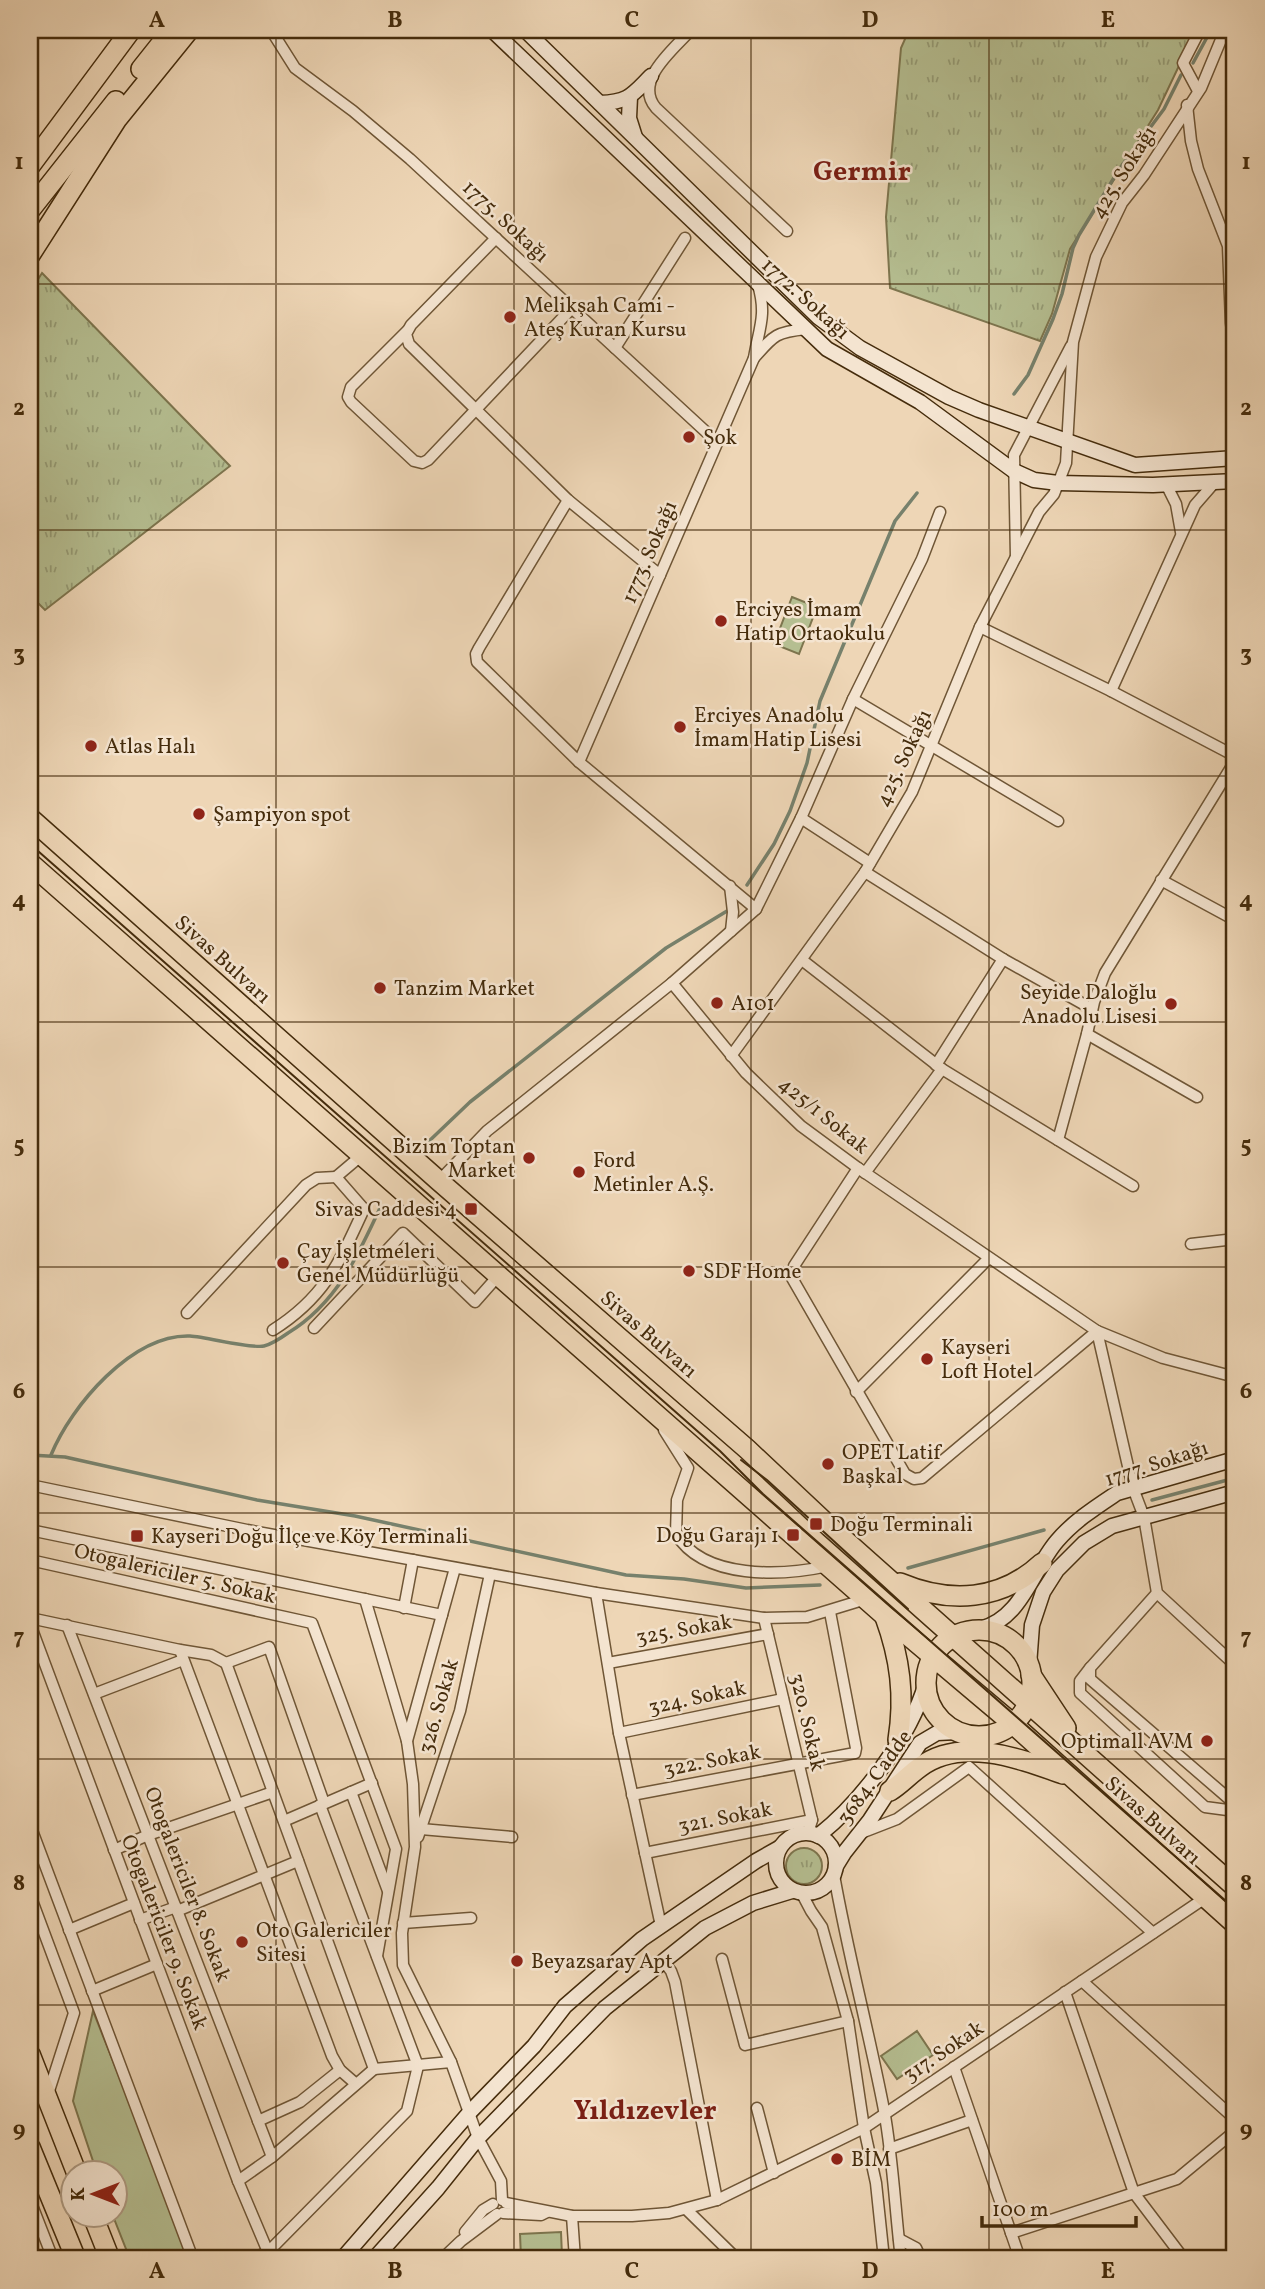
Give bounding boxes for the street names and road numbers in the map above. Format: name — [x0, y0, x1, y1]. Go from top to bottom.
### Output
street label: 425. Sokağı — [1084, 121, 1164, 225]
street label: 1775. Sokağı — [455, 174, 555, 270]
street label: 1772. Sokağı — [754, 252, 856, 347]
street label: 1773. Sokağı — [616, 497, 685, 609]
street label: 425. Sokağı — [869, 705, 940, 812]
street label: Sivas Bulvarı — [168, 909, 276, 1011]
street label: 425/1 Sokak — [771, 1071, 875, 1162]
street label: Sivas Bulvarı — [593, 1285, 703, 1386]
street label: 1777. Sokağı — [1101, 1434, 1212, 1495]
street label: Otogalericiler 5. Sokak — [71, 1537, 279, 1612]
street label: 325. Sokak — [634, 1608, 735, 1653]
street label: 326. Sokak — [412, 1655, 467, 1757]
street label: 320. Sokak — [781, 1671, 832, 1775]
street label: 324. Sokak — [646, 1674, 749, 1723]
street label: 3684. Cadde — [831, 1724, 920, 1831]
street label: 322. Sokak — [661, 1738, 764, 1785]
street label: Sivas Bulvarı — [1098, 1770, 1206, 1872]
street label: Otogalericiler 8. Sokak — [136, 1783, 237, 1987]
street label: 321. Sokak — [676, 1795, 775, 1842]
street label: Otogalericiler 9. Sokak — [113, 1831, 214, 2035]
street label: 317. Sokak — [898, 2014, 991, 2090]

